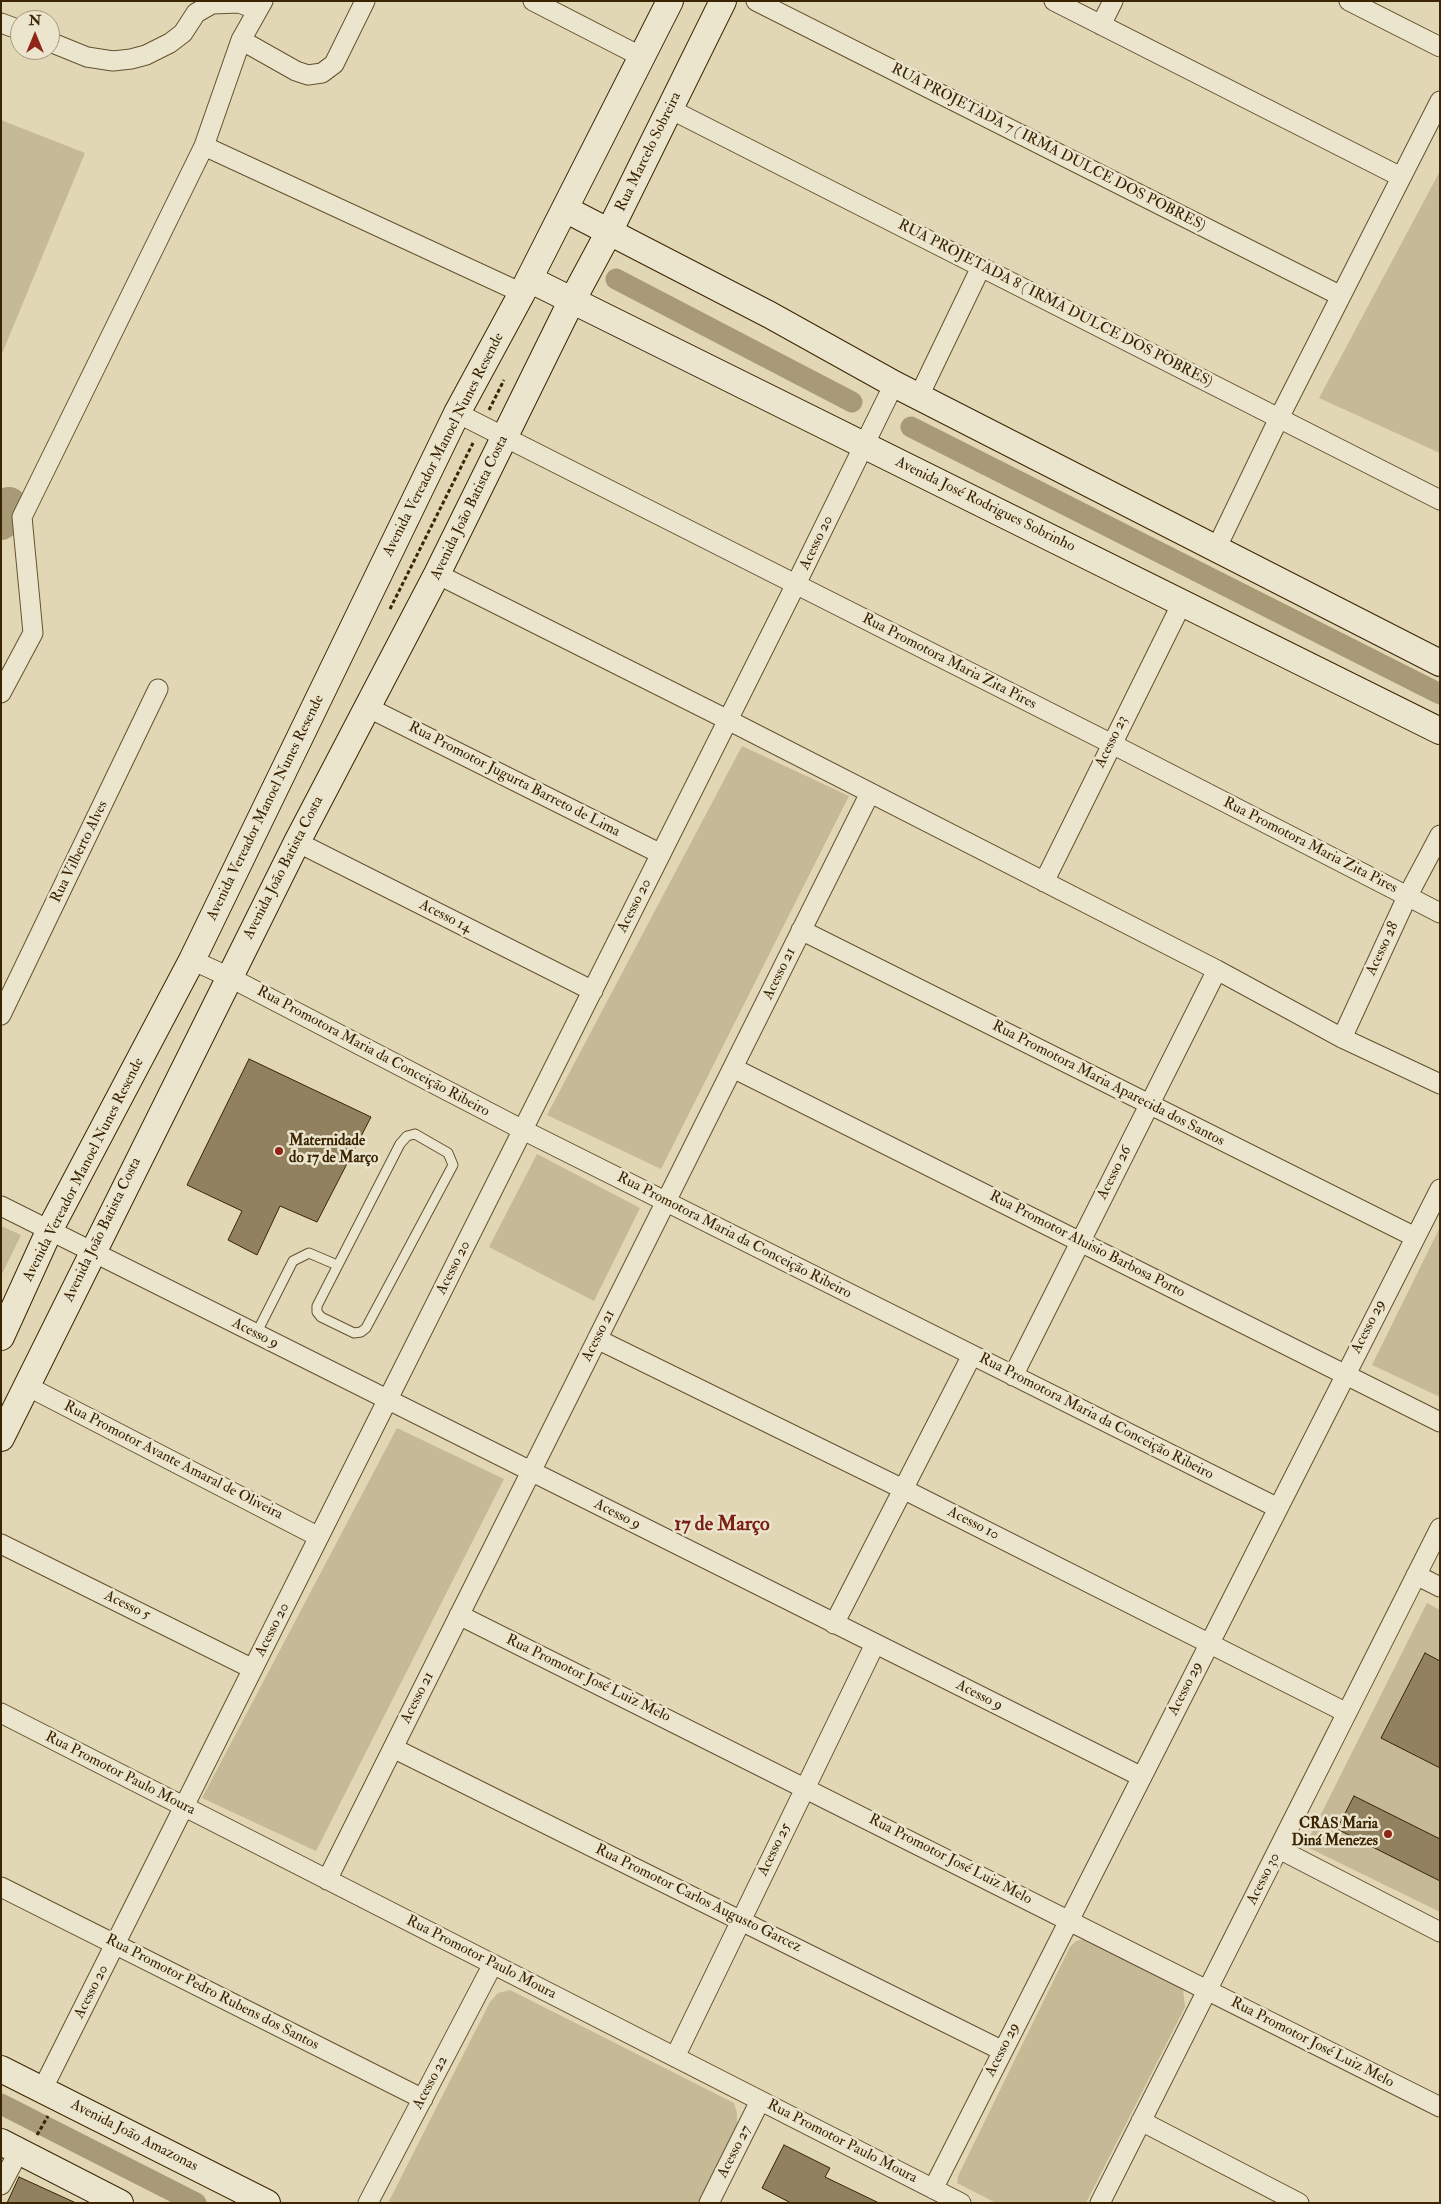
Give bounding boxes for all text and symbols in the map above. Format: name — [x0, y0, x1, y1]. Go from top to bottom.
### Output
north arrow — [10, 10, 60, 60]
text: N — [29, 12, 41, 29]
street label: RUA PROJETADA 7 ( IRMA DULCE DOS POBRES) — [888, 60, 1208, 236]
street label: Rua Marcelo Sobreira — [612, 89, 686, 215]
street label: RUA PROJETADA 8 ( IRMA DULCE DOS POBRES) — [895, 216, 1215, 392]
street label: Avenida Vereador Manoel Nunes Resende — [380, 330, 508, 560]
street label: Avenida João Batista Costa — [427, 433, 513, 583]
street label: Avenida José Rodrigues Sobrinho — [892, 454, 1078, 556]
street label: Acesso 20 — [796, 513, 838, 573]
street label: Rua Promotora Maria Zita Pires — [859, 610, 1039, 714]
street label: Avenida Vereador Manoel Nunes Resende — [203, 692, 329, 924]
street label: Acesso 23 — [1092, 713, 1132, 771]
street label: Rua Promotor Jugurta Barreto de Lima — [405, 719, 623, 841]
street label: Avenida João Batista Costa — [240, 793, 328, 943]
street label: Rua Promotora Maria Zita Pires — [1220, 794, 1400, 898]
street label: Rua Vilberto Alves — [47, 798, 113, 906]
street label: Acesso 20 — [614, 876, 656, 936]
street label: Acesso 14 — [416, 896, 474, 938]
street label: Acesso 28 — [1363, 919, 1403, 979]
street label: Acesso 21 — [760, 945, 800, 1003]
street label: Rua Promotora Maria da Conceição Ribeiro — [254, 983, 492, 1121]
street label: Rua Promotora Maria Aparecida dos Santos — [989, 1017, 1227, 1151]
street label: Avenida Vereador Manoel Nunes Resende — [20, 1055, 148, 1285]
place label: Maternidade do 17 de Março — [289, 1133, 378, 1168]
street label: Acesso 26 — [1094, 1143, 1136, 1203]
marker: Maternidade do 17 de Março — [273, 1145, 285, 1157]
street label: Avenida João Batista Costa — [60, 1155, 146, 1305]
street label: Rua Promotora Maria da Conceição Ribeiro — [614, 1169, 854, 1303]
street label: Rua Promotor Aluisio Barbosa Porto — [986, 1188, 1188, 1302]
street label: Acesso 20 — [433, 1238, 475, 1298]
street label: Acesso 29 — [1348, 1297, 1390, 1357]
street label: Acesso 21 — [578, 1307, 620, 1365]
street label: Acesso 9 — [229, 1315, 281, 1353]
street label: Rua Promotora Maria da Conceição Ribeiro — [976, 1350, 1216, 1484]
street label: Rua Promotor Avante Amaral de Oliveira — [60, 1398, 286, 1524]
street label: Acesso 9 — [591, 1496, 643, 1534]
street label: Acesso 10 — [944, 1503, 1002, 1545]
district label: 17 de Março — [674, 1514, 770, 1538]
street label: Acesso 5 — [101, 1587, 153, 1625]
street label: Acesso 20 — [252, 1600, 294, 1660]
street label: Rua Promotor José Luiz Melo — [503, 1631, 673, 1727]
street label: Acesso 29 — [1165, 1659, 1207, 1719]
street label: Acesso 21 — [397, 1669, 439, 1727]
street label: Acesso 9 — [953, 1677, 1005, 1715]
street label: Rua Promotor Paulo Moura — [42, 1728, 198, 1820]
street label: Rua Promotor José Luiz Melo — [865, 1811, 1035, 1909]
place label: CRAS Maria Diná Menezes — [1292, 1816, 1378, 1851]
street label: Acesso 25 — [754, 1821, 796, 1879]
marker: CRAS Maria Diná Menezes — [1382, 1828, 1394, 1840]
street label: Rua Promotor Carlos Augusto Garcez — [592, 1841, 804, 1957]
street label: Acesso 30 — [1243, 1850, 1285, 1908]
street label: Rua Promotor Paulo Moura — [403, 1912, 559, 2004]
street label: Rua Promotor Pedro Rubens dos Santos — [102, 1931, 322, 2055]
street label: Acesso 20 — [71, 1962, 113, 2022]
street label: Rua Promotor José Luiz Melo — [1227, 1994, 1397, 2092]
street label: Acesso 29 — [982, 2020, 1024, 2080]
street label: Acesso 22 — [410, 2053, 452, 2113]
street label: Avenida João Amazonas — [67, 2096, 201, 2176]
street label: Rua Promotor Paulo Moura — [764, 2096, 920, 2188]
street label: Acesso 27 — [714, 2123, 756, 2181]

